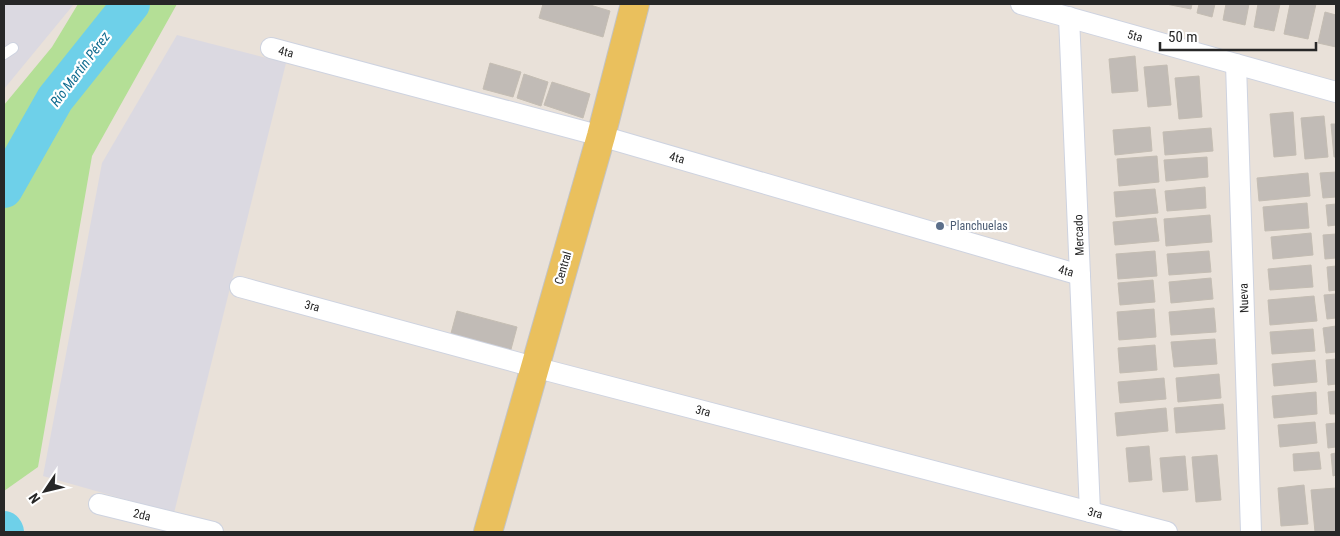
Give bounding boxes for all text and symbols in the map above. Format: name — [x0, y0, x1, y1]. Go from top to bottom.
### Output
scale bar — [1160, 20, 1316, 52]
street label: 5ta — [1126, 27, 1144, 45]
text: 50 m — [1168, 28, 1198, 46]
water label: Río Martín Pérez — [47, 29, 113, 109]
street label: 4ta — [277, 43, 295, 61]
street label: 4ta — [668, 149, 686, 167]
street label: Mercado — [1071, 214, 1087, 256]
place label: Planchuelas — [950, 219, 1008, 233]
marker: Planchuelas — [934, 220, 946, 232]
street label: Central — [552, 250, 574, 286]
street label: 4ta — [1057, 262, 1075, 280]
street label: Nueva — [1236, 283, 1252, 313]
street label: 3ra — [303, 297, 321, 315]
street label: 3ra — [694, 402, 712, 420]
north arrow — [20, 466, 70, 516]
text: N — [25, 490, 43, 507]
street label: 3ra — [1086, 504, 1104, 522]
street label: 2da — [132, 506, 152, 524]

